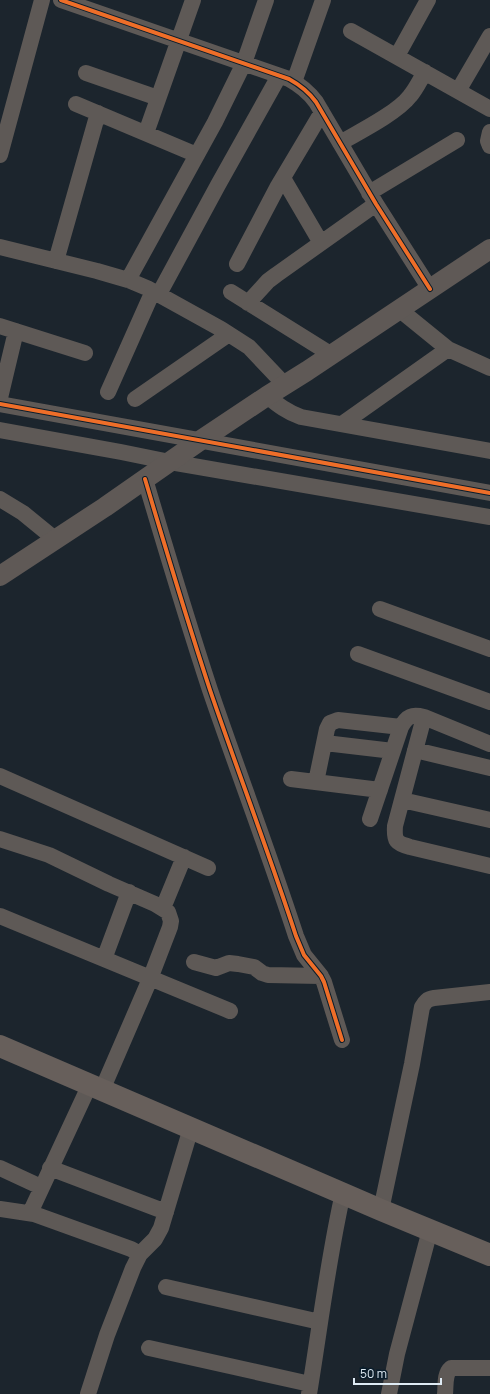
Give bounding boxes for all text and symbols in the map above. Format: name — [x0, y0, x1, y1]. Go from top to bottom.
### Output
scale bar — [354, 1360, 441, 1386]
text: 50 m — [360, 1365, 387, 1382]

